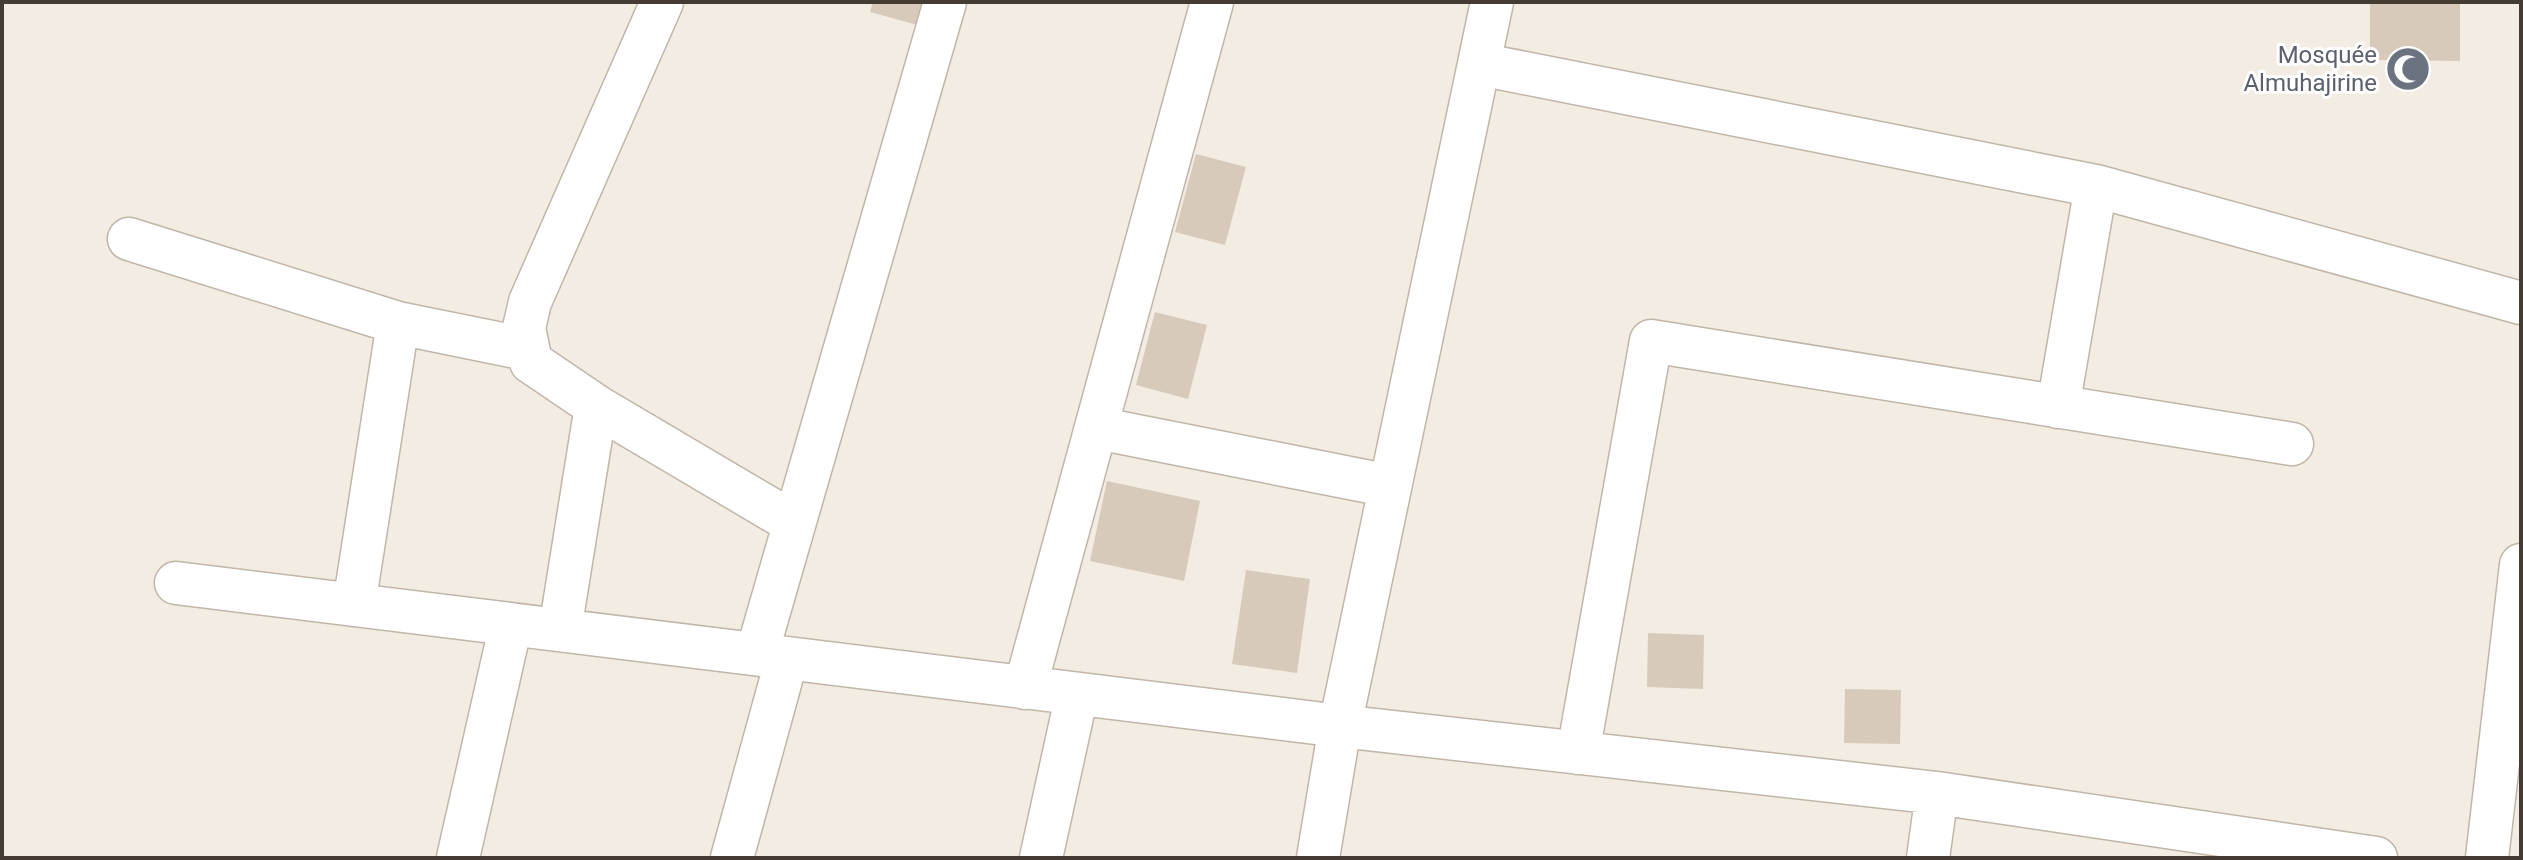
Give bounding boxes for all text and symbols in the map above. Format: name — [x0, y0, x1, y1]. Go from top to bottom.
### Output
place label: Mosquée Almuhajirine — [2243, 41, 2377, 97]
mosque icon: Mosquée Almuhajirine — [2384, 45, 2432, 93]

